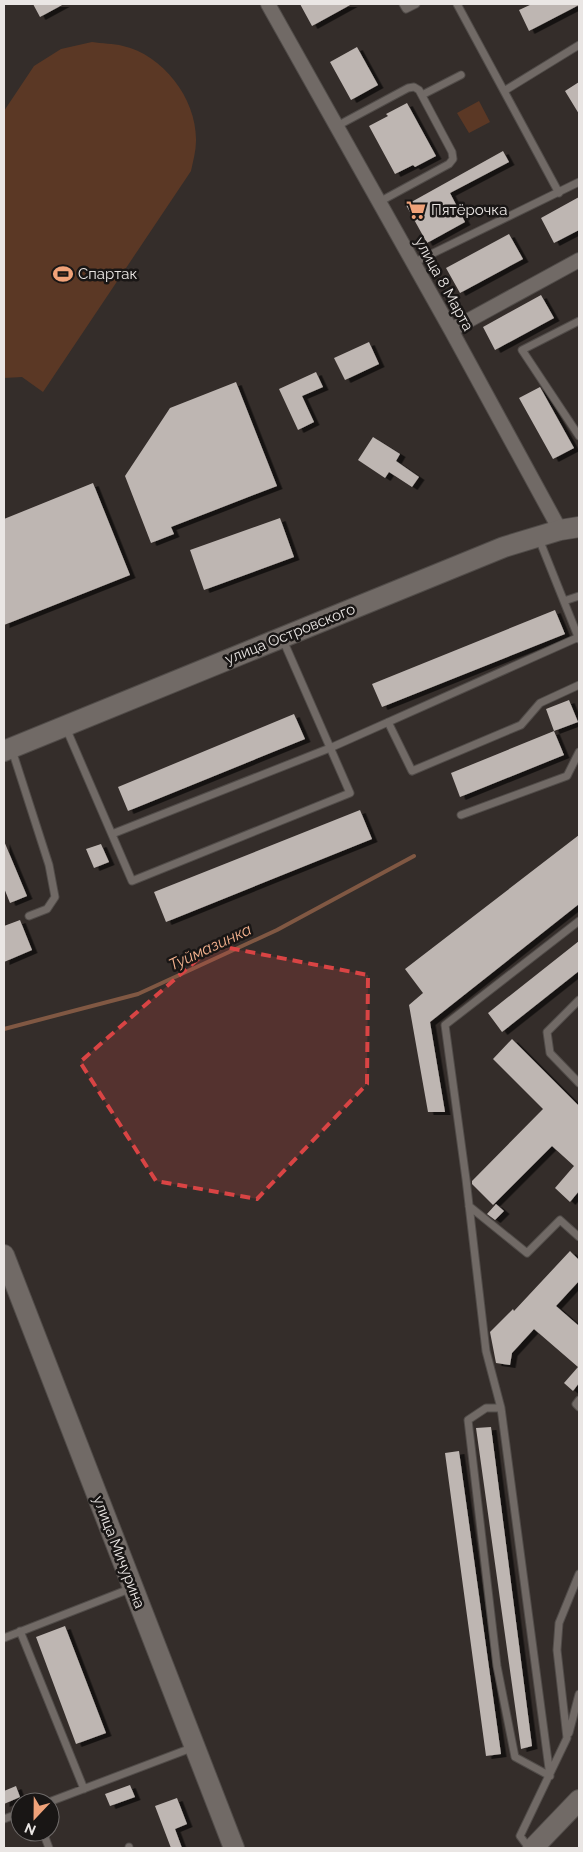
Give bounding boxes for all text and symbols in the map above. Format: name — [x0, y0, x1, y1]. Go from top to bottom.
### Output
supermarket icon: Пятёрочка — [405, 199, 427, 221]
place label: Пятёрочка — [431, 201, 507, 219]
street label: улица 8 Марта — [411, 234, 477, 334]
sports icon: Спартак — [52, 263, 74, 285]
place label: Спартак — [78, 265, 138, 283]
street label: улица Островского — [222, 600, 358, 668]
water label: Туймазинка — [166, 919, 255, 974]
street label: улица Мичурина — [89, 1493, 149, 1611]
north arrow — [10, 1792, 60, 1842]
text: N — [22, 1820, 38, 1838]

